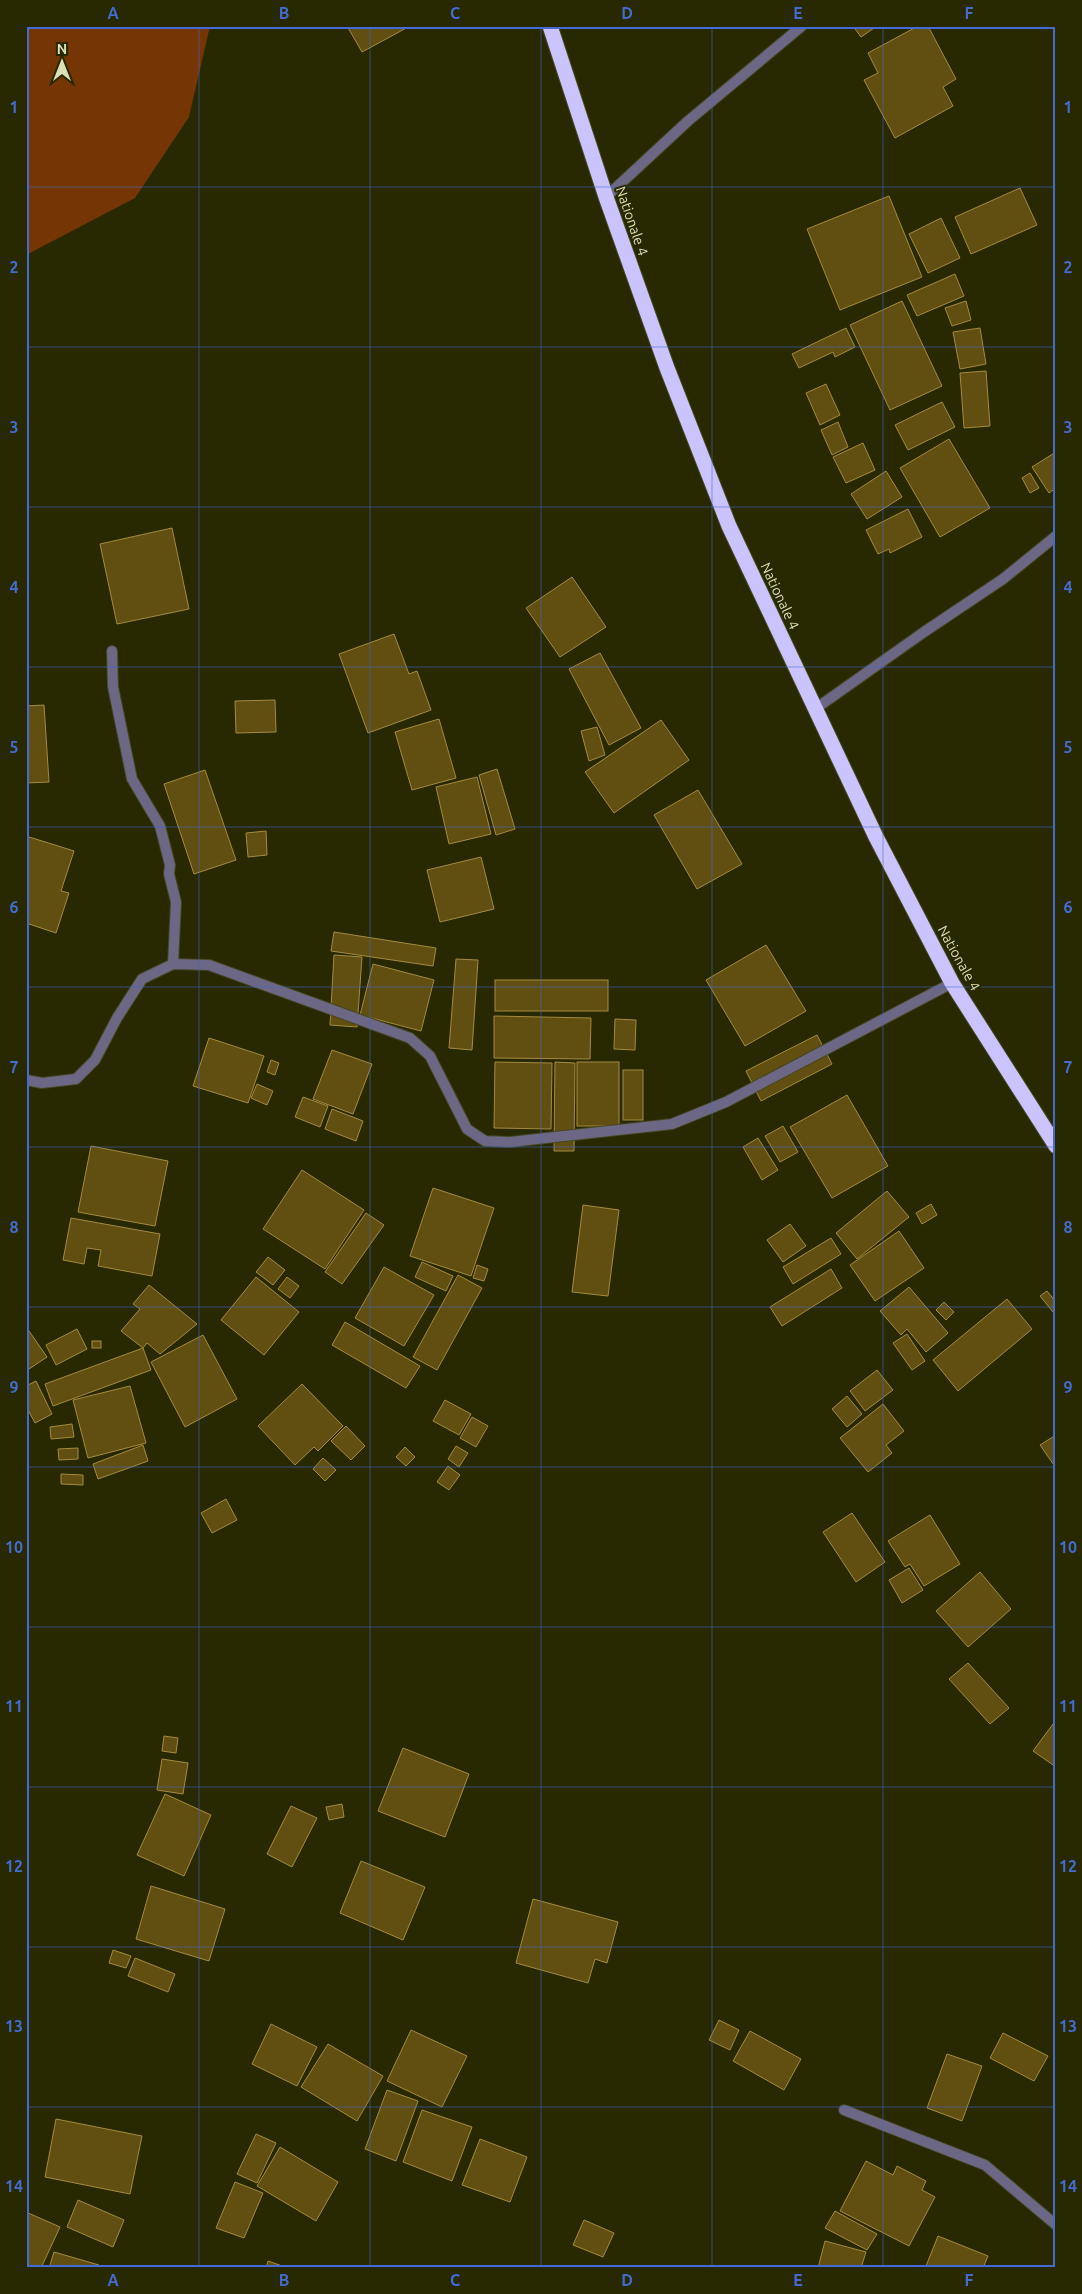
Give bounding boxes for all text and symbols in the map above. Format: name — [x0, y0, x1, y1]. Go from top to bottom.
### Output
text: A — [107, 4, 119, 22]
text: B — [279, 4, 289, 22]
text: C — [450, 4, 460, 22]
text: D — [621, 4, 633, 22]
text: E — [793, 4, 803, 22]
text: F — [965, 4, 974, 22]
north arrow — [38, 38, 88, 88]
text: N — [57, 41, 67, 57]
text: 1 — [9, 98, 19, 116]
text: 1 — [1063, 98, 1073, 116]
street label: Nationale 4 — [613, 184, 651, 258]
text: 2 — [9, 258, 19, 276]
text: 2 — [1063, 258, 1073, 276]
text: 3 — [9, 418, 19, 436]
text: 3 — [1063, 418, 1073, 436]
street label: Nationale 4 — [758, 560, 803, 632]
text: 4 — [9, 578, 19, 596]
text: 4 — [1063, 578, 1073, 596]
text: 5 — [9, 738, 19, 756]
text: 5 — [1063, 738, 1073, 756]
text: 6 — [9, 898, 19, 916]
text: 6 — [1063, 898, 1073, 916]
street label: Nationale 4 — [935, 923, 983, 993]
text: 7 — [9, 1058, 19, 1076]
text: 7 — [1063, 1058, 1073, 1076]
text: 8 — [9, 1218, 19, 1236]
text: 8 — [1063, 1218, 1073, 1236]
text: 9 — [9, 1378, 19, 1396]
text: 9 — [1063, 1378, 1073, 1396]
text: 10 — [5, 1538, 23, 1556]
text: 10 — [1059, 1538, 1077, 1556]
text: 11 — [5, 1697, 23, 1715]
text: 11 — [1059, 1697, 1077, 1715]
text: 12 — [5, 1857, 23, 1875]
text: 12 — [1059, 1857, 1077, 1875]
text: 13 — [5, 2017, 23, 2035]
text: 13 — [1059, 2017, 1077, 2035]
text: 14 — [5, 2177, 23, 2195]
text: 14 — [1059, 2177, 1077, 2195]
text: A — [107, 2271, 119, 2289]
text: B — [279, 2271, 289, 2289]
text: C — [450, 2271, 460, 2289]
text: D — [621, 2271, 633, 2289]
text: E — [793, 2271, 803, 2289]
text: F — [965, 2271, 974, 2289]

